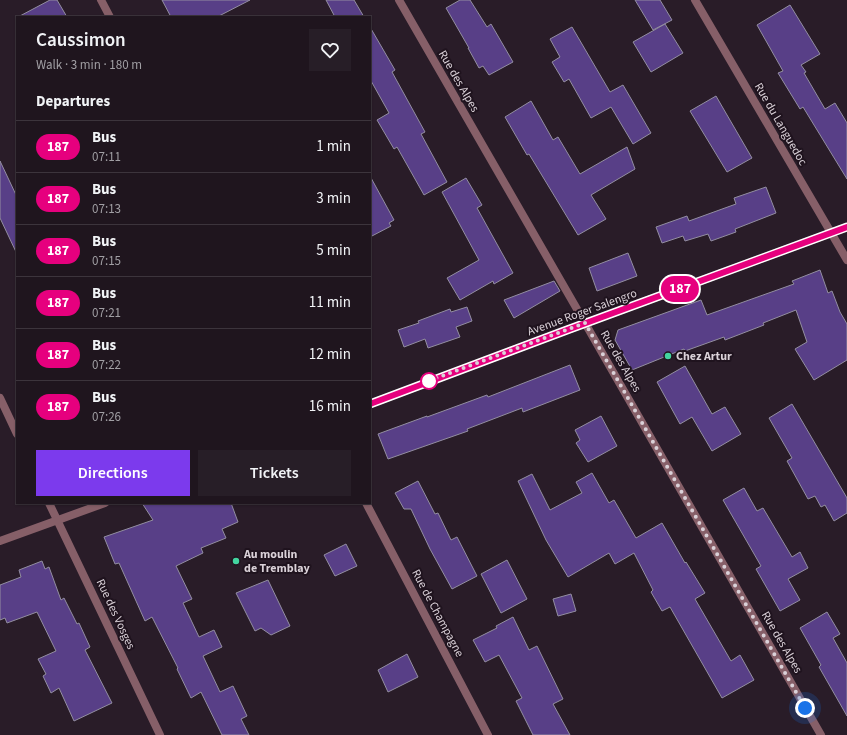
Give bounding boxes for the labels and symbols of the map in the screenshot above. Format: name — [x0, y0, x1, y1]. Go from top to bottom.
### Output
street label: Rue des Alpes — [434, 47, 483, 115]
street label: Rue du Languedoc — [750, 80, 811, 169]
line badge: 187 — [657, 276, 703, 302]
street label: Avenue Roger Salengro — [525, 285, 639, 340]
street label: Rue des Alpes — [596, 327, 645, 395]
place label: Chez Artur — [676, 348, 732, 365]
marker: Chez Artur — [663, 351, 673, 361]
unlabelled marker — [420, 372, 438, 390]
place label: Au moulin de Tremblay — [243, 546, 310, 577]
marker: Au moulin de Tremblay — [231, 556, 241, 566]
street label: Rue de Champagne — [407, 566, 468, 660]
street label: Rue des Vosges — [92, 576, 139, 652]
street label: Rue des Alpes — [757, 608, 806, 676]
your location — [795, 698, 815, 718]

